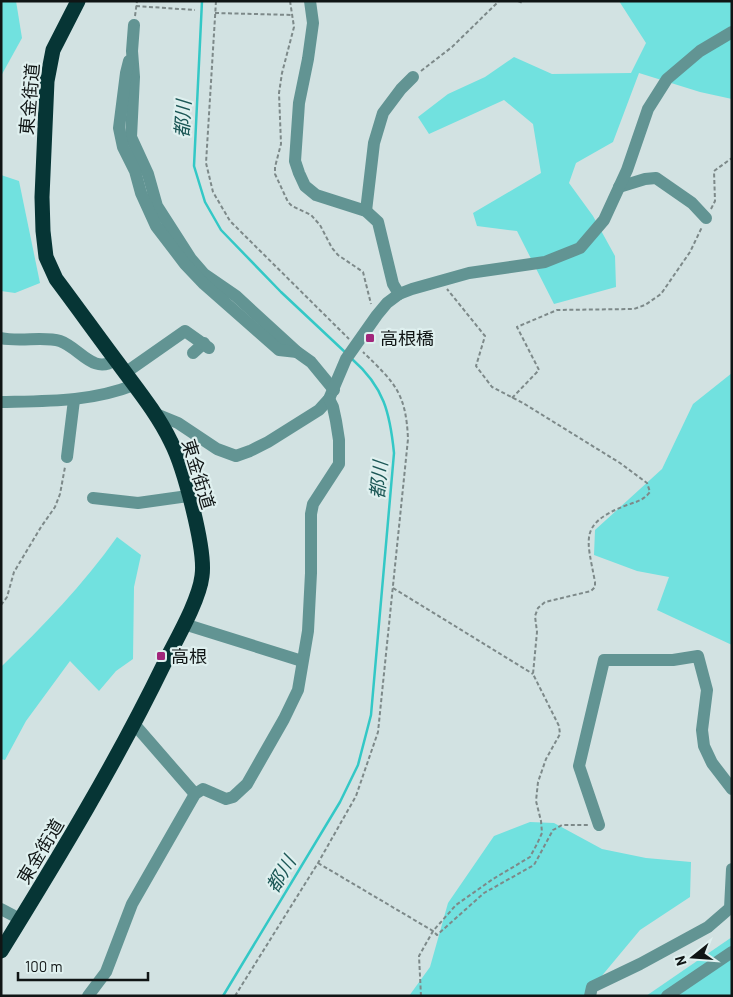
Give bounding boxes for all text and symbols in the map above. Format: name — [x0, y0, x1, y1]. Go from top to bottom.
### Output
street label: 東金街道 — [15, 62, 43, 136]
water label: 都川 — [170, 97, 195, 139]
place label: 高根橋 — [380, 327, 434, 349]
marker: 高根橋 — [364, 332, 376, 344]
street label: 東金街道 — [178, 436, 220, 512]
water label: 都川 — [365, 458, 391, 500]
place label: 高根 — [171, 645, 207, 667]
marker: 高根 — [155, 650, 167, 662]
street label: 東金街道 — [12, 814, 68, 888]
water label: 都川 — [260, 850, 301, 896]
north arrow — [668, 932, 718, 982]
scale bar — [18, 950, 148, 982]
text: N — [671, 954, 690, 968]
text: 100 m — [25, 957, 63, 975]

